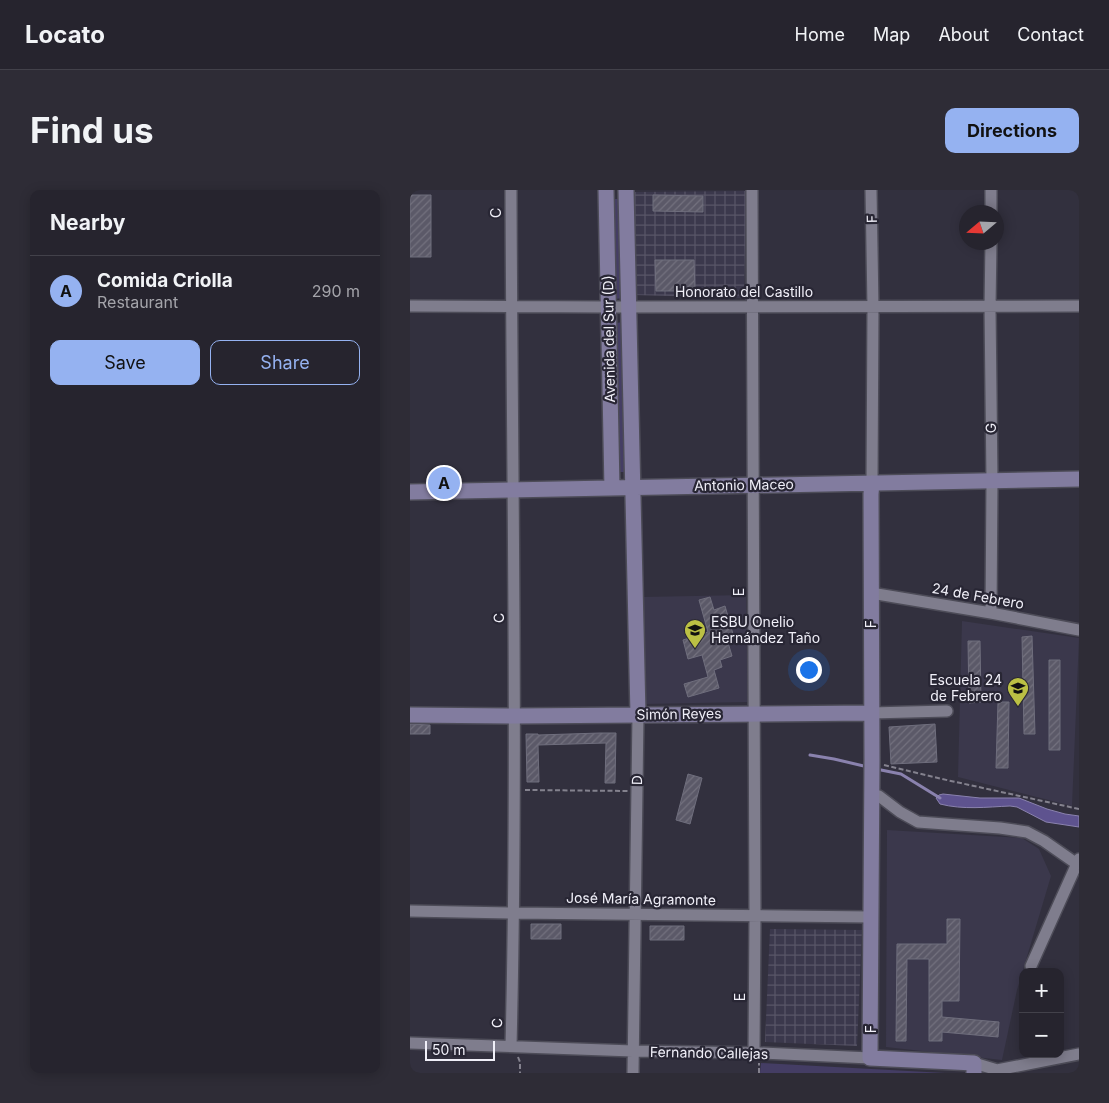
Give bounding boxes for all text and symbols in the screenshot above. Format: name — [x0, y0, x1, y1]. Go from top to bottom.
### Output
text: Locato — [25, 20, 105, 49]
text: Home — [795, 24, 845, 45]
text: Map — [873, 24, 910, 45]
text: About — [938, 24, 989, 45]
text: Contact — [1017, 24, 1084, 45]
button: Directions — [945, 108, 1079, 153]
text: Find us — [30, 109, 154, 151]
north arrow — [959, 205, 1004, 250]
street label: C — [487, 208, 504, 218]
text: Nearby — [50, 210, 125, 235]
street label: F — [863, 215, 880, 223]
text: Comida Criolla — [97, 269, 233, 292]
street label: Avenida del Sur (D) — [599, 275, 618, 403]
text: A — [60, 281, 72, 301]
text: 290 m — [312, 281, 360, 301]
street label: Honorato del Castillo — [675, 283, 813, 300]
text: Restaurant — [97, 292, 178, 312]
button: Save — [50, 340, 200, 385]
button: Share — [210, 340, 360, 385]
street label: G — [982, 423, 999, 433]
pin: A — [428, 464, 460, 502]
street label: Antonio Maceo — [694, 475, 794, 494]
street label: 24 de Febrero — [931, 579, 1025, 612]
street label: E — [730, 588, 747, 596]
street label: C — [490, 613, 507, 623]
place label: ESBU Onelio Hernández Taño — [711, 613, 820, 646]
school or university icon: ESBU Onelio Hernández Taño — [683, 618, 707, 649]
street label: F — [862, 620, 879, 628]
your location — [796, 657, 822, 683]
place label: Escuela 24 de Febrero — [929, 671, 1002, 704]
school or university icon: Escuela 24 de Febrero — [1006, 676, 1030, 707]
street label: Simón Reyes — [636, 704, 722, 723]
street label: D — [628, 775, 645, 785]
street label: José María Agramonte — [566, 889, 716, 908]
map controls — [1019, 968, 1064, 1058]
button: + — [1019, 968, 1064, 1013]
street label: E — [731, 993, 748, 1001]
button: − — [1019, 1013, 1064, 1058]
street label: C — [488, 1018, 505, 1028]
street label: F — [862, 1025, 879, 1033]
scale bar — [425, 1038, 495, 1061]
text: 50 m — [432, 1041, 466, 1058]
street label: Fernando Callejas — [650, 1043, 768, 1062]

